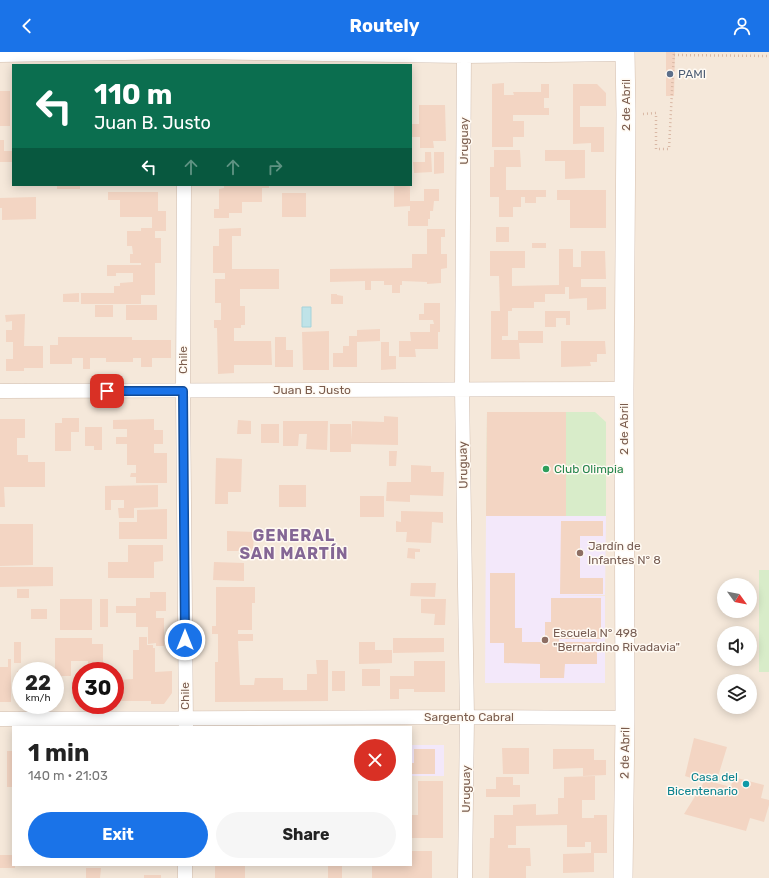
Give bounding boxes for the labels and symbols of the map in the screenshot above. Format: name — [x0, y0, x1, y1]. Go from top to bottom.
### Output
place label: PAMI — [678, 67, 706, 81]
marker: PAMI — [665, 69, 675, 79]
street label: 2 de Abril — [619, 79, 633, 131]
street label: Uruguay — [457, 117, 471, 165]
street label: Chile — [176, 346, 190, 374]
pin — [90, 374, 124, 408]
street label: Juan B. Justo — [273, 383, 351, 397]
street label: 2 de Abril — [617, 403, 631, 455]
street label: Uruguay — [456, 441, 470, 489]
place label: Club Olimpia — [554, 462, 624, 476]
marker: Club Olimpia — [541, 464, 551, 474]
district label: GENERAL SAN MARTÍN — [239, 526, 349, 563]
place label: Jardín de Infantes N° 8 — [588, 539, 661, 567]
marker: Jardín de Infantes N° 8 — [575, 548, 585, 558]
north arrow — [717, 578, 757, 618]
position arrow — [164, 619, 206, 661]
place label: Escuela N° 498 "Bernardino Rivadavia" — [553, 626, 680, 654]
marker: Escuela N° 498 "Bernardino Rivadavia" — [540, 635, 550, 645]
speed limit sign: 30 — [72, 662, 124, 714]
street label: Chile — [178, 682, 192, 710]
street label: Sargento Cabral — [424, 710, 514, 724]
street label: 2 de Abril — [618, 727, 632, 779]
street label: Uruguay — [459, 765, 473, 813]
place label: Casa del Bicentenario — [667, 770, 738, 798]
marker: Casa del Bicentenario — [741, 779, 751, 789]

